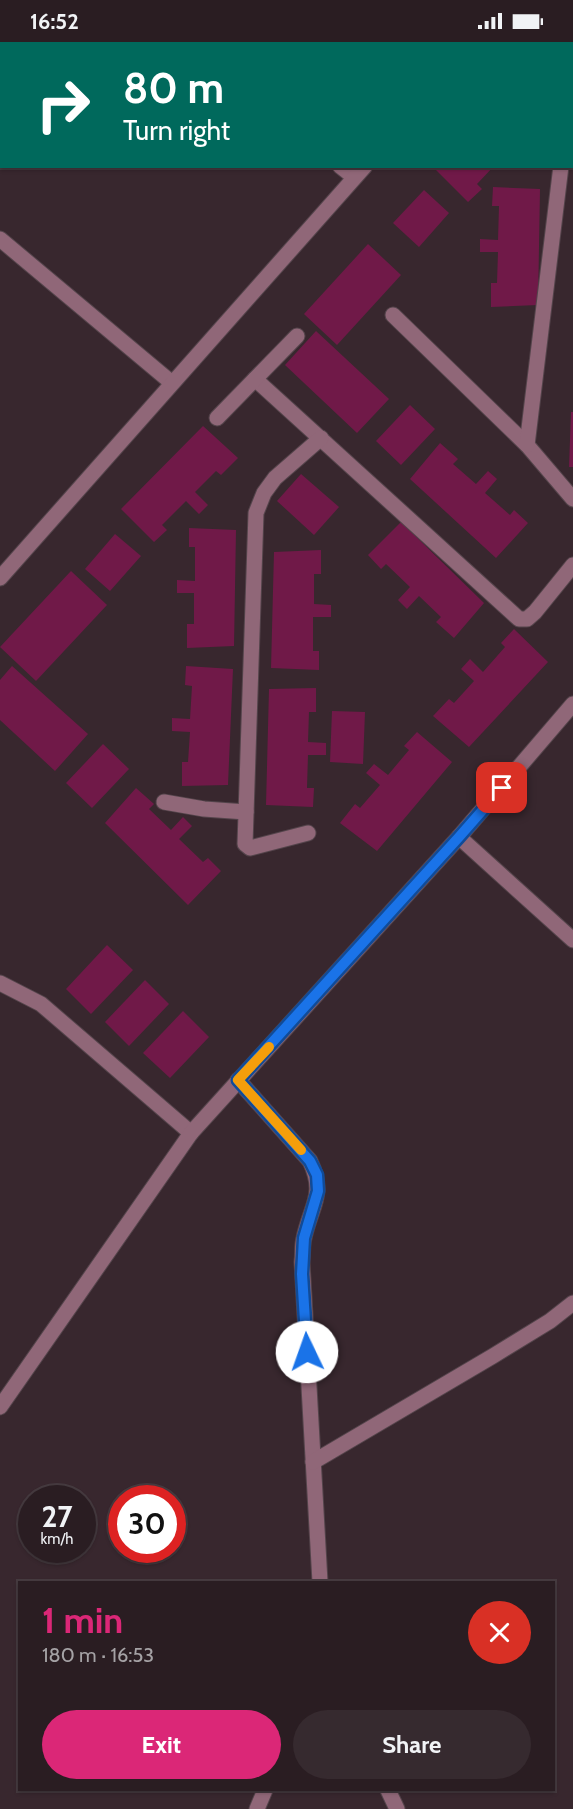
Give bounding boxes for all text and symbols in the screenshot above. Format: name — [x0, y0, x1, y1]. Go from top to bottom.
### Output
text: 16:52 — [30, 8, 79, 35]
text: 80 m — [123, 62, 224, 114]
icon: right — [24, 66, 102, 144]
text: Turn right — [123, 114, 230, 147]
pin — [476, 762, 527, 813]
icon: arrive — [485, 771, 518, 804]
position arrow — [275, 1320, 339, 1384]
speed limit sign: 30 — [108, 1485, 186, 1563]
text: 27 — [41, 1498, 73, 1535]
text: km/h — [41, 1530, 73, 1548]
text: 1 min — [42, 1598, 123, 1642]
button: close — [468, 1601, 531, 1664]
text: 180 m · 16:53 — [42, 1643, 154, 1667]
button: Exit — [42, 1710, 281, 1779]
button: Share — [293, 1710, 531, 1779]

